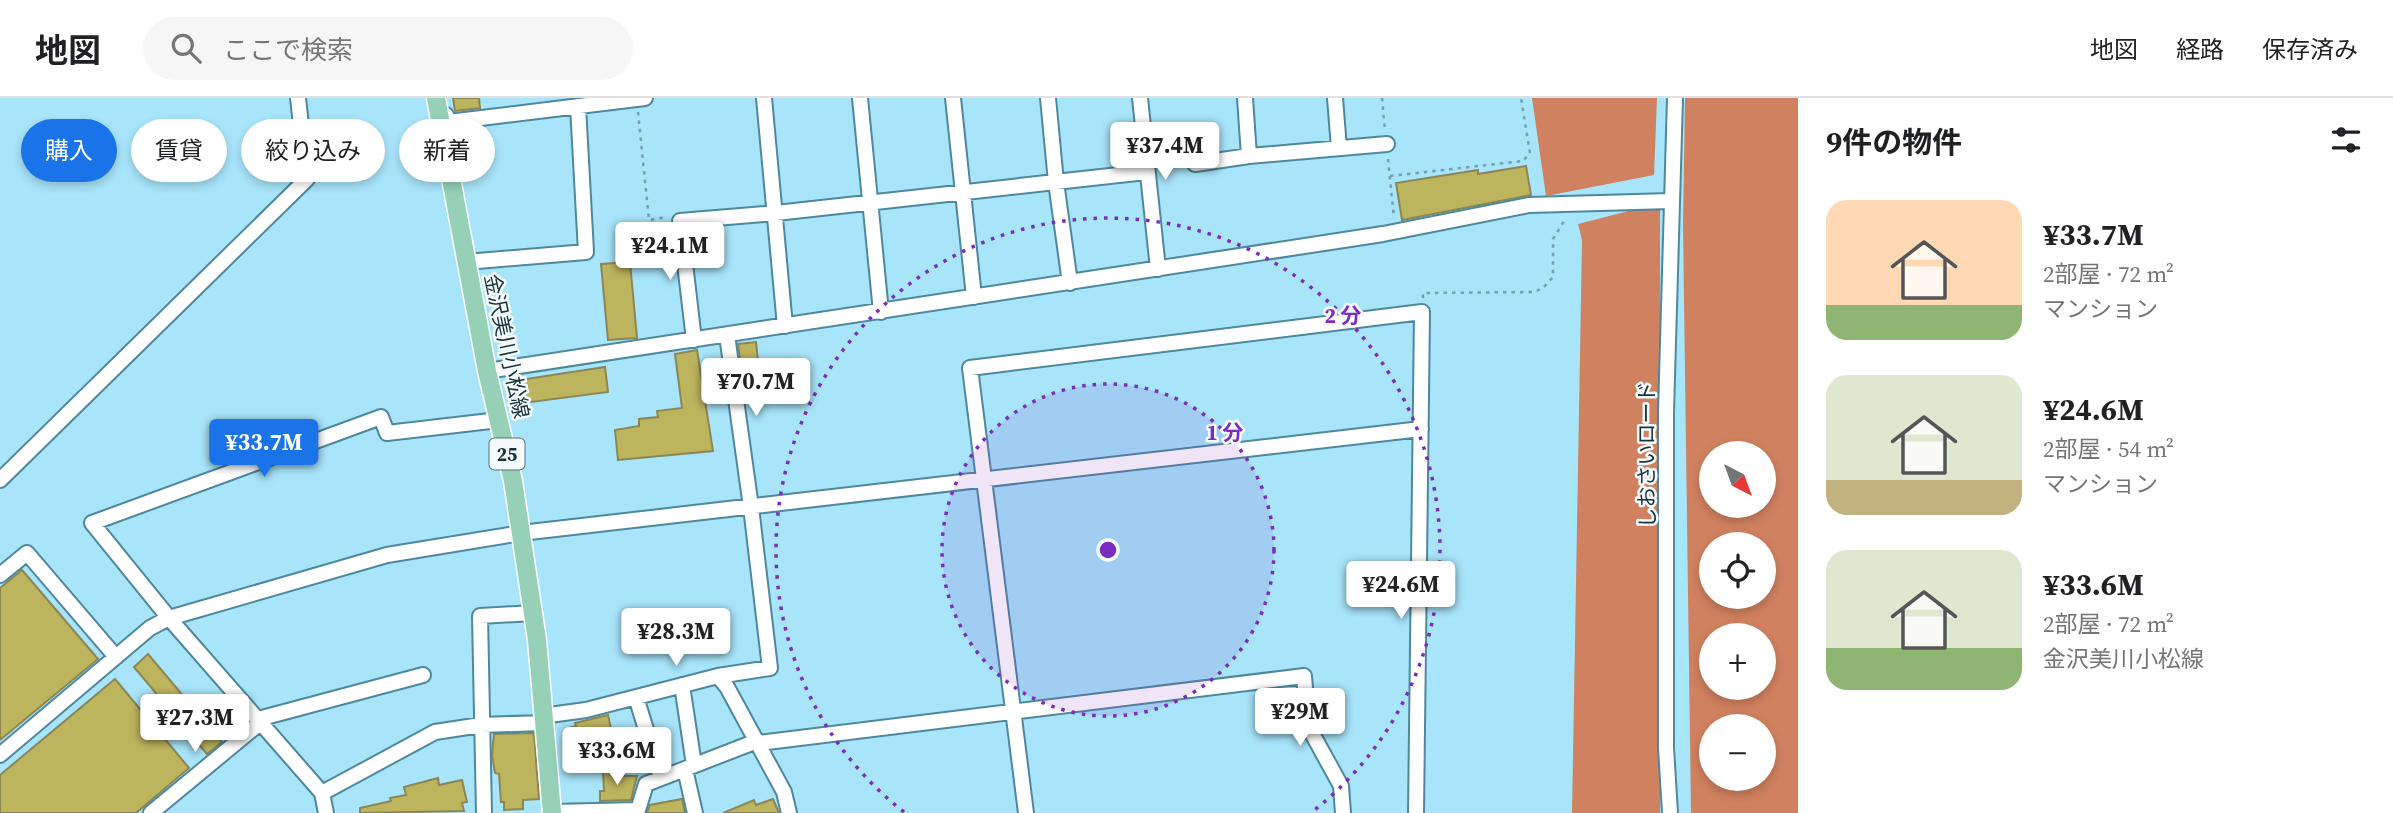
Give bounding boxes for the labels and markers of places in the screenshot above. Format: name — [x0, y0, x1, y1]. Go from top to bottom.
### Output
pin: ¥37.4M — [1108, 122, 1222, 182]
pin: ¥24.1M — [613, 222, 727, 282]
pin: ¥70.7M — [699, 358, 813, 418]
pin: ¥33.7M — [207, 420, 321, 479]
centre of rings — [1096, 538, 1120, 562]
pin: ¥24.6M — [1344, 561, 1458, 621]
pin: ¥28.3M — [619, 608, 733, 668]
pin: ¥29M — [1259, 688, 1341, 748]
pin: ¥27.3M — [138, 694, 252, 754]
pin: ¥33.6M — [560, 728, 674, 787]

